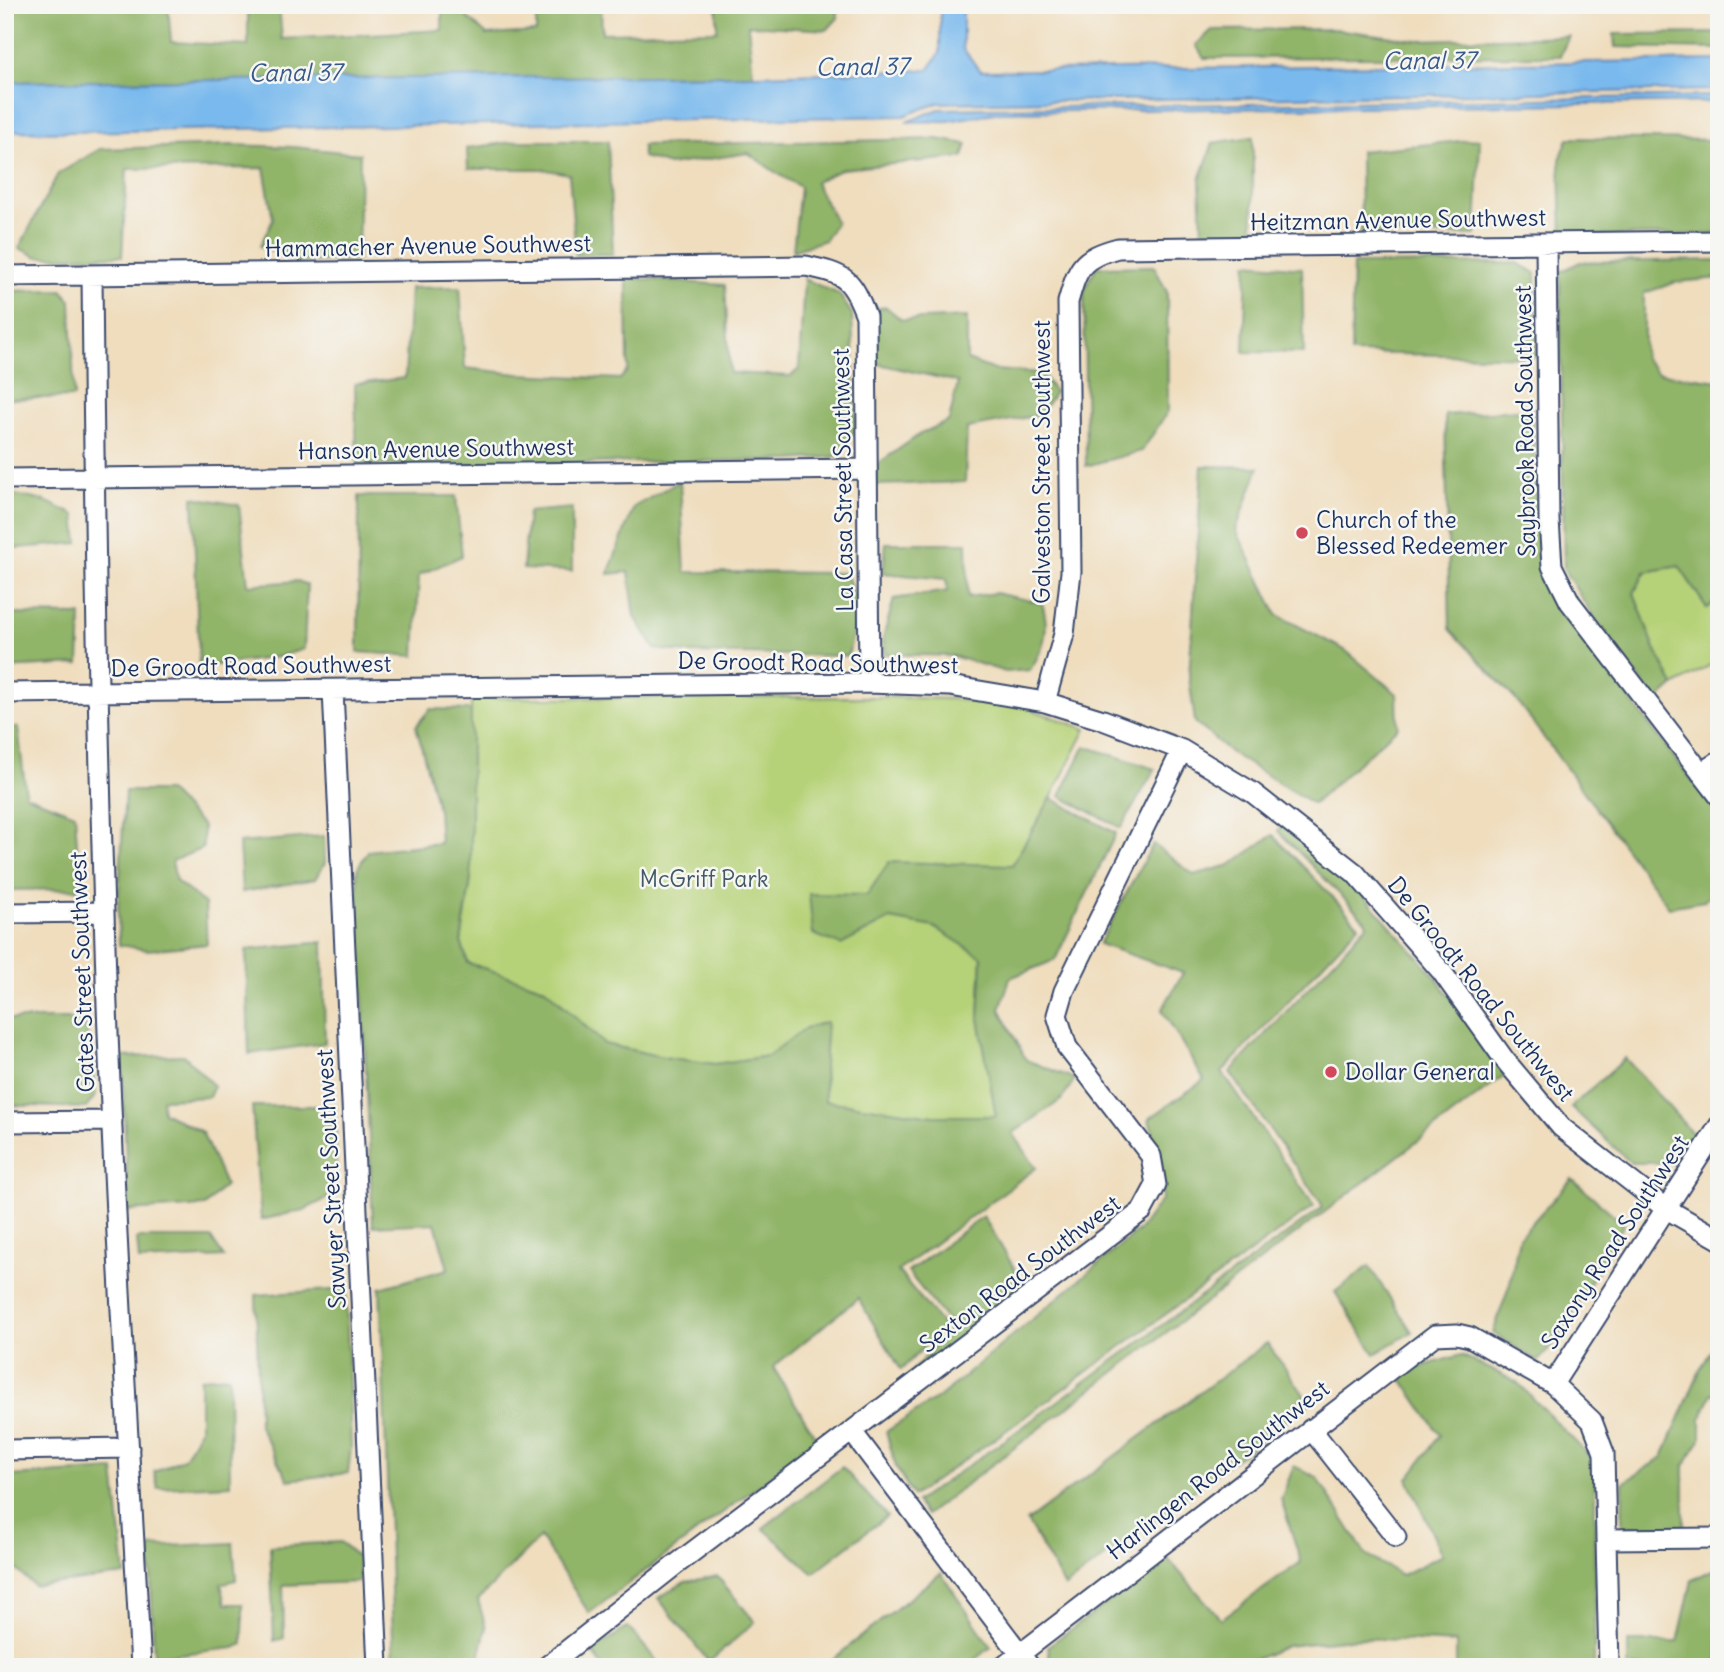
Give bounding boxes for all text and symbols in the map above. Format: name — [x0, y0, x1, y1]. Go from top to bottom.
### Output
water label: Canal 37 — [1382, 44, 1480, 76]
water label: Canal 37 — [815, 50, 913, 82]
water label: Canal 37 — [248, 56, 346, 88]
street label: Heitzman Avenue Southwest — [1250, 202, 1546, 237]
street label: Hammacher Avenue Southwest — [265, 228, 592, 263]
street label: Saybrook Road Southwest — [1508, 285, 1541, 557]
street label: Galveston Street Southwest — [1027, 320, 1056, 604]
street label: La Casa Street Southwest — [826, 348, 859, 612]
street label: Hanson Avenue Southwest — [298, 432, 575, 465]
place label: Church of the Blessed Redeemer — [1316, 505, 1508, 560]
marker: Church of the Blessed Redeemer — [1294, 525, 1310, 541]
street label: De Groodt Road Southwest — [677, 646, 959, 679]
street label: De Groodt Road Southwest — [110, 649, 392, 682]
street label: Gates Street Southwest — [63, 851, 100, 1093]
park label: McGriff Park — [639, 864, 769, 893]
street label: De Groodt Road Southwest — [1382, 870, 1581, 1107]
street label: Sawyer Street Southwest — [309, 1048, 352, 1310]
place label: Dollar General — [1345, 1057, 1495, 1086]
marker: Dollar General — [1323, 1064, 1339, 1080]
street label: Saxony Road Southwest — [1534, 1129, 1695, 1354]
street label: Sexton Road Southwest — [914, 1188, 1126, 1359]
street label: Harlingen Road Southwest — [1100, 1373, 1335, 1566]

